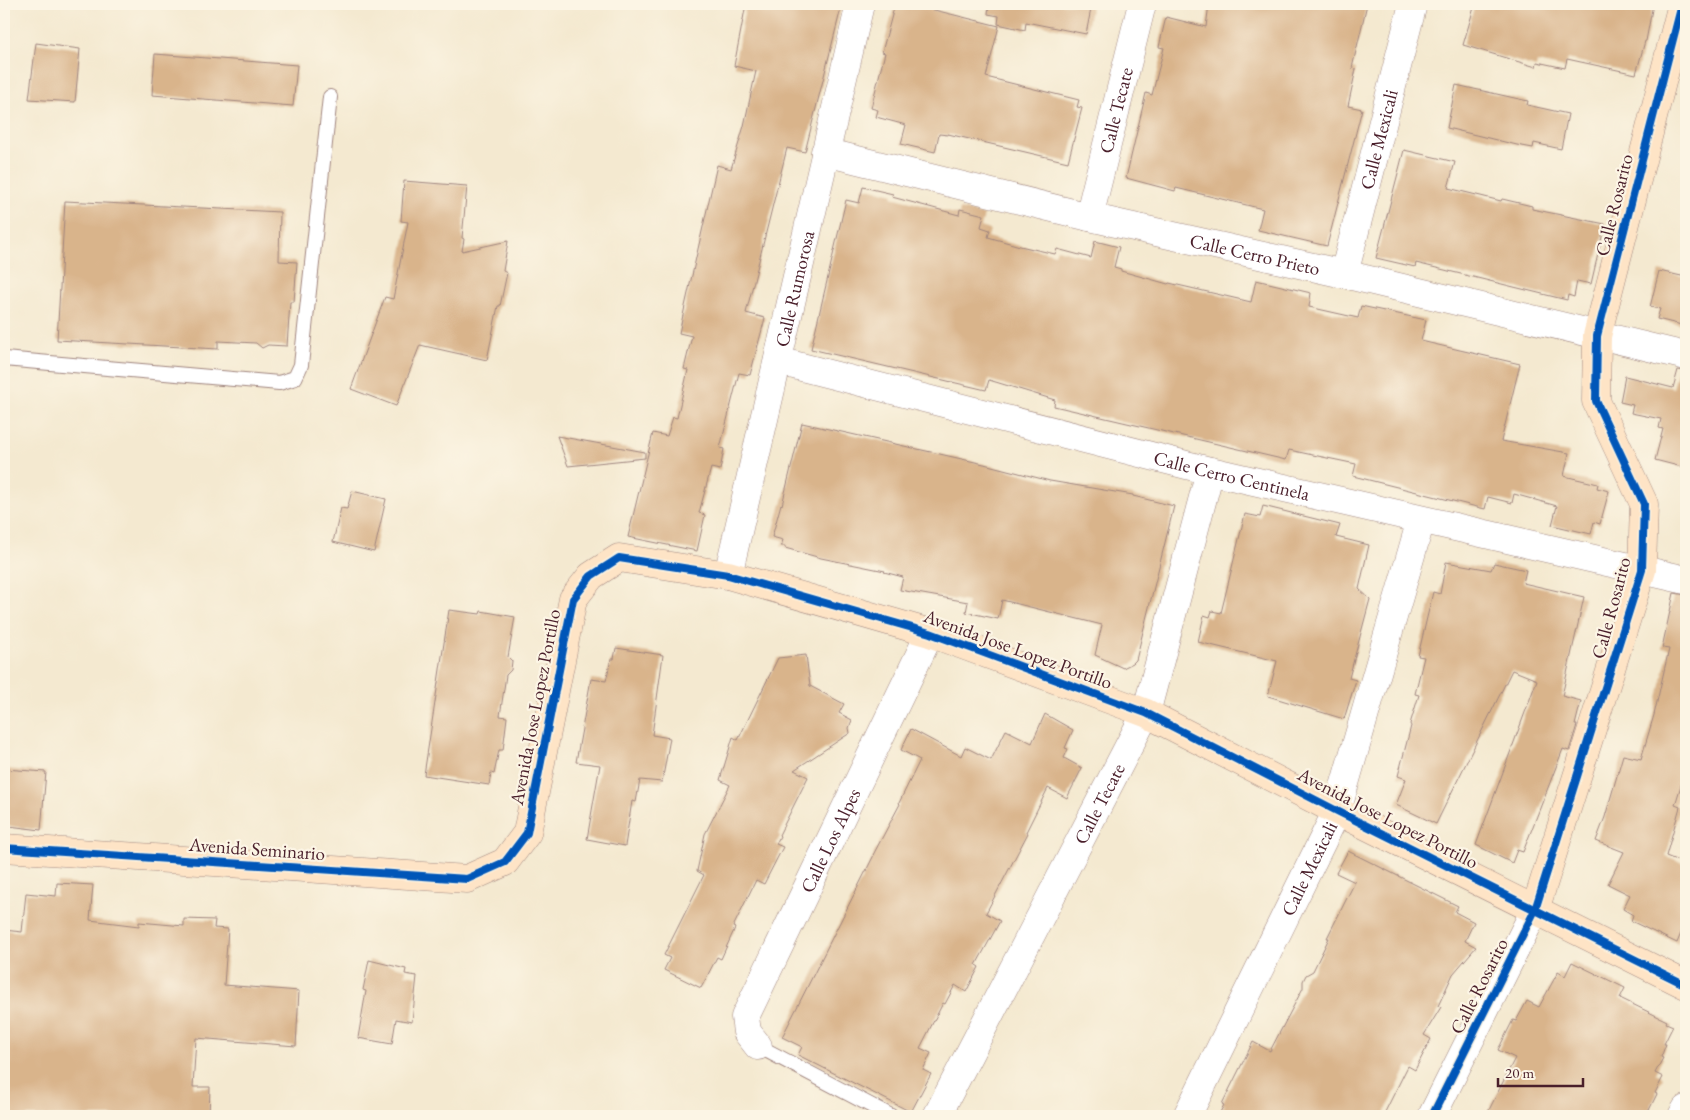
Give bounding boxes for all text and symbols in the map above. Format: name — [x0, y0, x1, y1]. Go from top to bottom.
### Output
street label: Calle Tecate — [1093, 65, 1138, 156]
street label: Calle Mexicali — [1354, 86, 1403, 192]
street label: Calle Rosarito — [1589, 151, 1639, 259]
street label: Calle Cerro Prieto — [1188, 227, 1322, 281]
street label: Calle Rumorosa — [769, 228, 820, 349]
street label: Calle Cerro Centinela — [1151, 445, 1313, 506]
street label: Calle Rosarito — [1585, 554, 1637, 662]
street label: Avenida Jose Lopez Portillo — [919, 603, 1116, 695]
street label: Avenida Jose Lopez Portillo — [504, 607, 566, 808]
street label: Calle Tecate — [1068, 759, 1130, 848]
street label: Avenida Jose Lopez Portillo — [1293, 761, 1482, 874]
street label: Calle Los Alpes — [794, 784, 866, 897]
street label: Calle Mexicali — [1275, 817, 1343, 920]
street label: Avenida Seminario — [187, 832, 326, 866]
street label: Calle Rosarito — [1444, 934, 1514, 1038]
scale bar — [1498, 1055, 1582, 1087]
text: 20 m — [1505, 1063, 1534, 1082]

